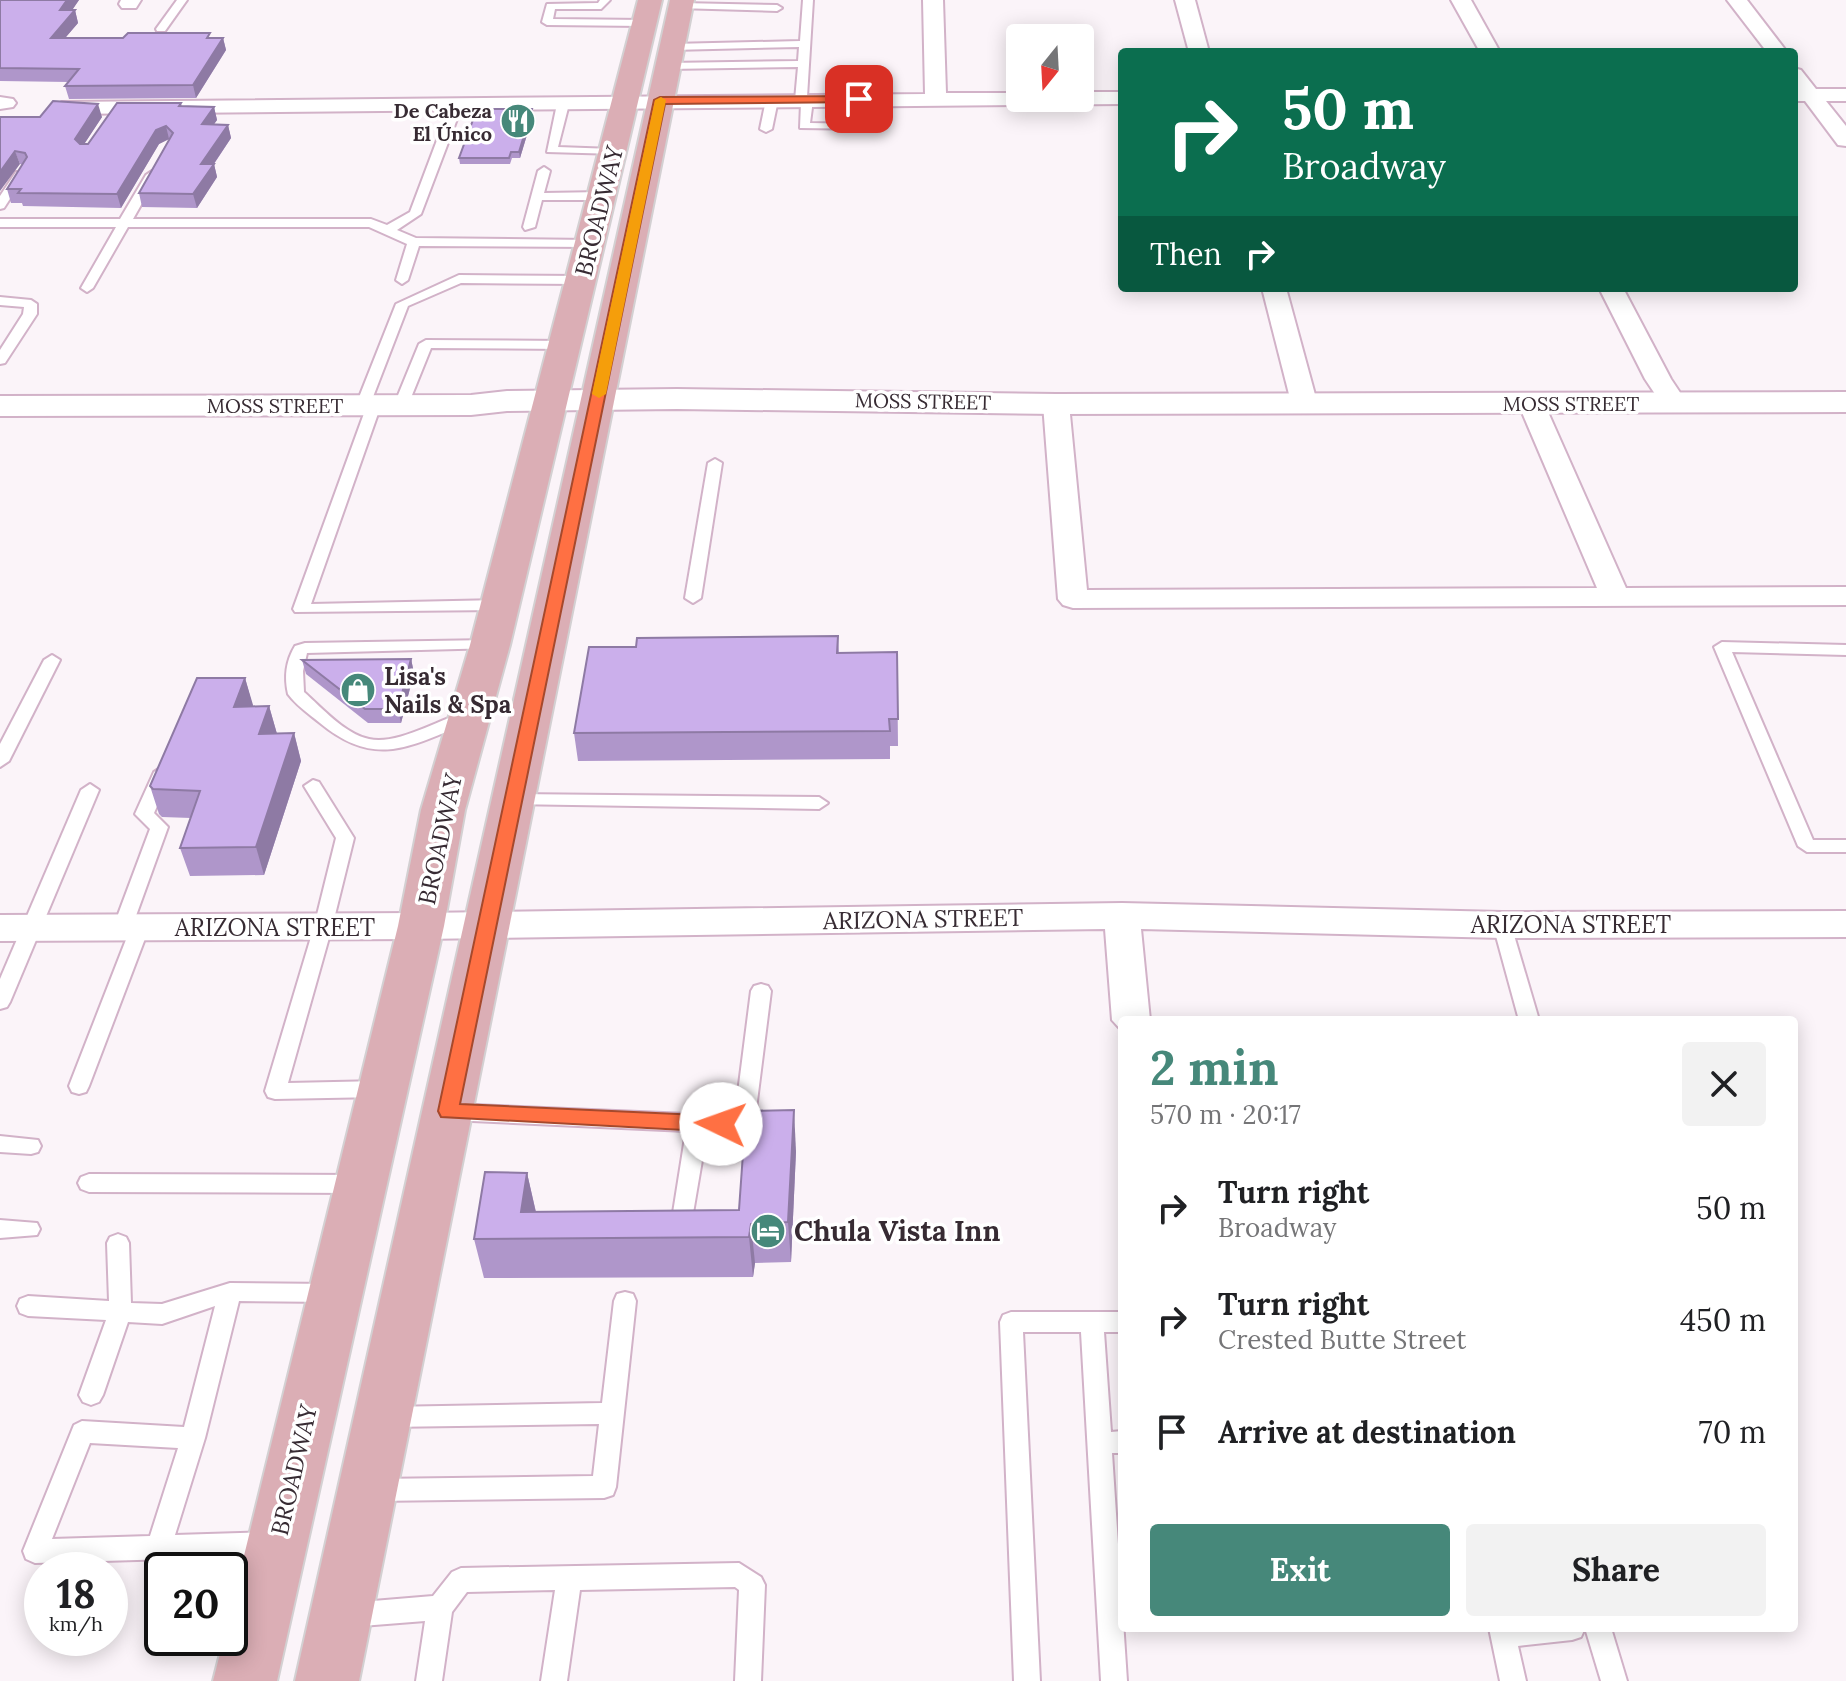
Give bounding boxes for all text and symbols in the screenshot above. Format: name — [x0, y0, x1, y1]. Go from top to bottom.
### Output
north arrow — [1006, 24, 1094, 112]
map controls — [1006, 24, 1094, 112]
pin — [825, 65, 893, 133]
text: 50 m — [1282, 73, 1414, 144]
icon: arrive — [837, 77, 881, 121]
icon: right — [1150, 80, 1254, 184]
place label: De Cabeza El Único — [394, 98, 493, 146]
restaurant icon: De Cabeza El Único — [499, 102, 537, 140]
street label: BROADWAY — [568, 142, 630, 279]
text: Broadway — [1282, 143, 1446, 189]
icon: right — [1238, 232, 1282, 276]
text: Then — [1150, 235, 1222, 273]
street label: MOSS STREET — [855, 387, 992, 415]
street label: MOSS STREET — [1503, 391, 1639, 416]
street label: MOSS STREET — [207, 393, 343, 418]
place label: Lisa's Nails & Spa — [384, 661, 512, 720]
shop icon: Lisa's Nails & Spa — [339, 671, 377, 709]
street label: BROADWAY — [411, 770, 469, 907]
street label: ARIZONA STREET — [822, 902, 1023, 936]
street label: ARIZONA STREET — [1470, 909, 1671, 940]
street label: ARIZONA STREET — [174, 912, 375, 943]
text: 2 min — [1150, 1037, 1279, 1098]
button: close — [1682, 1042, 1766, 1126]
position arrow — [679, 1082, 763, 1166]
text: 570 m · 20:17 — [1150, 1098, 1301, 1131]
text: Turn right — [1218, 1173, 1369, 1211]
icon: right — [1150, 1186, 1194, 1230]
text: 50 m — [1696, 1189, 1766, 1227]
text: Broadway — [1218, 1211, 1337, 1244]
hotel icon: Chula Vista Inn — [749, 1212, 787, 1250]
place label: Chula Vista Inn — [794, 1213, 1000, 1249]
text: Turn right — [1218, 1285, 1369, 1323]
icon: right — [1150, 1298, 1194, 1342]
text: 450 m — [1680, 1301, 1766, 1339]
text: Crested Butte Street — [1218, 1323, 1466, 1356]
street label: BROADWAY — [264, 1401, 324, 1538]
icon: arrive — [1150, 1410, 1194, 1454]
text: Arrive at destination — [1218, 1413, 1516, 1451]
text: 70 m — [1699, 1413, 1766, 1451]
button: Exit — [1150, 1524, 1450, 1616]
button: Share — [1466, 1524, 1766, 1616]
speed limit sign: 20 — [144, 1552, 248, 1656]
text: 18 — [56, 1568, 96, 1619]
text: km/h — [49, 1611, 103, 1636]

